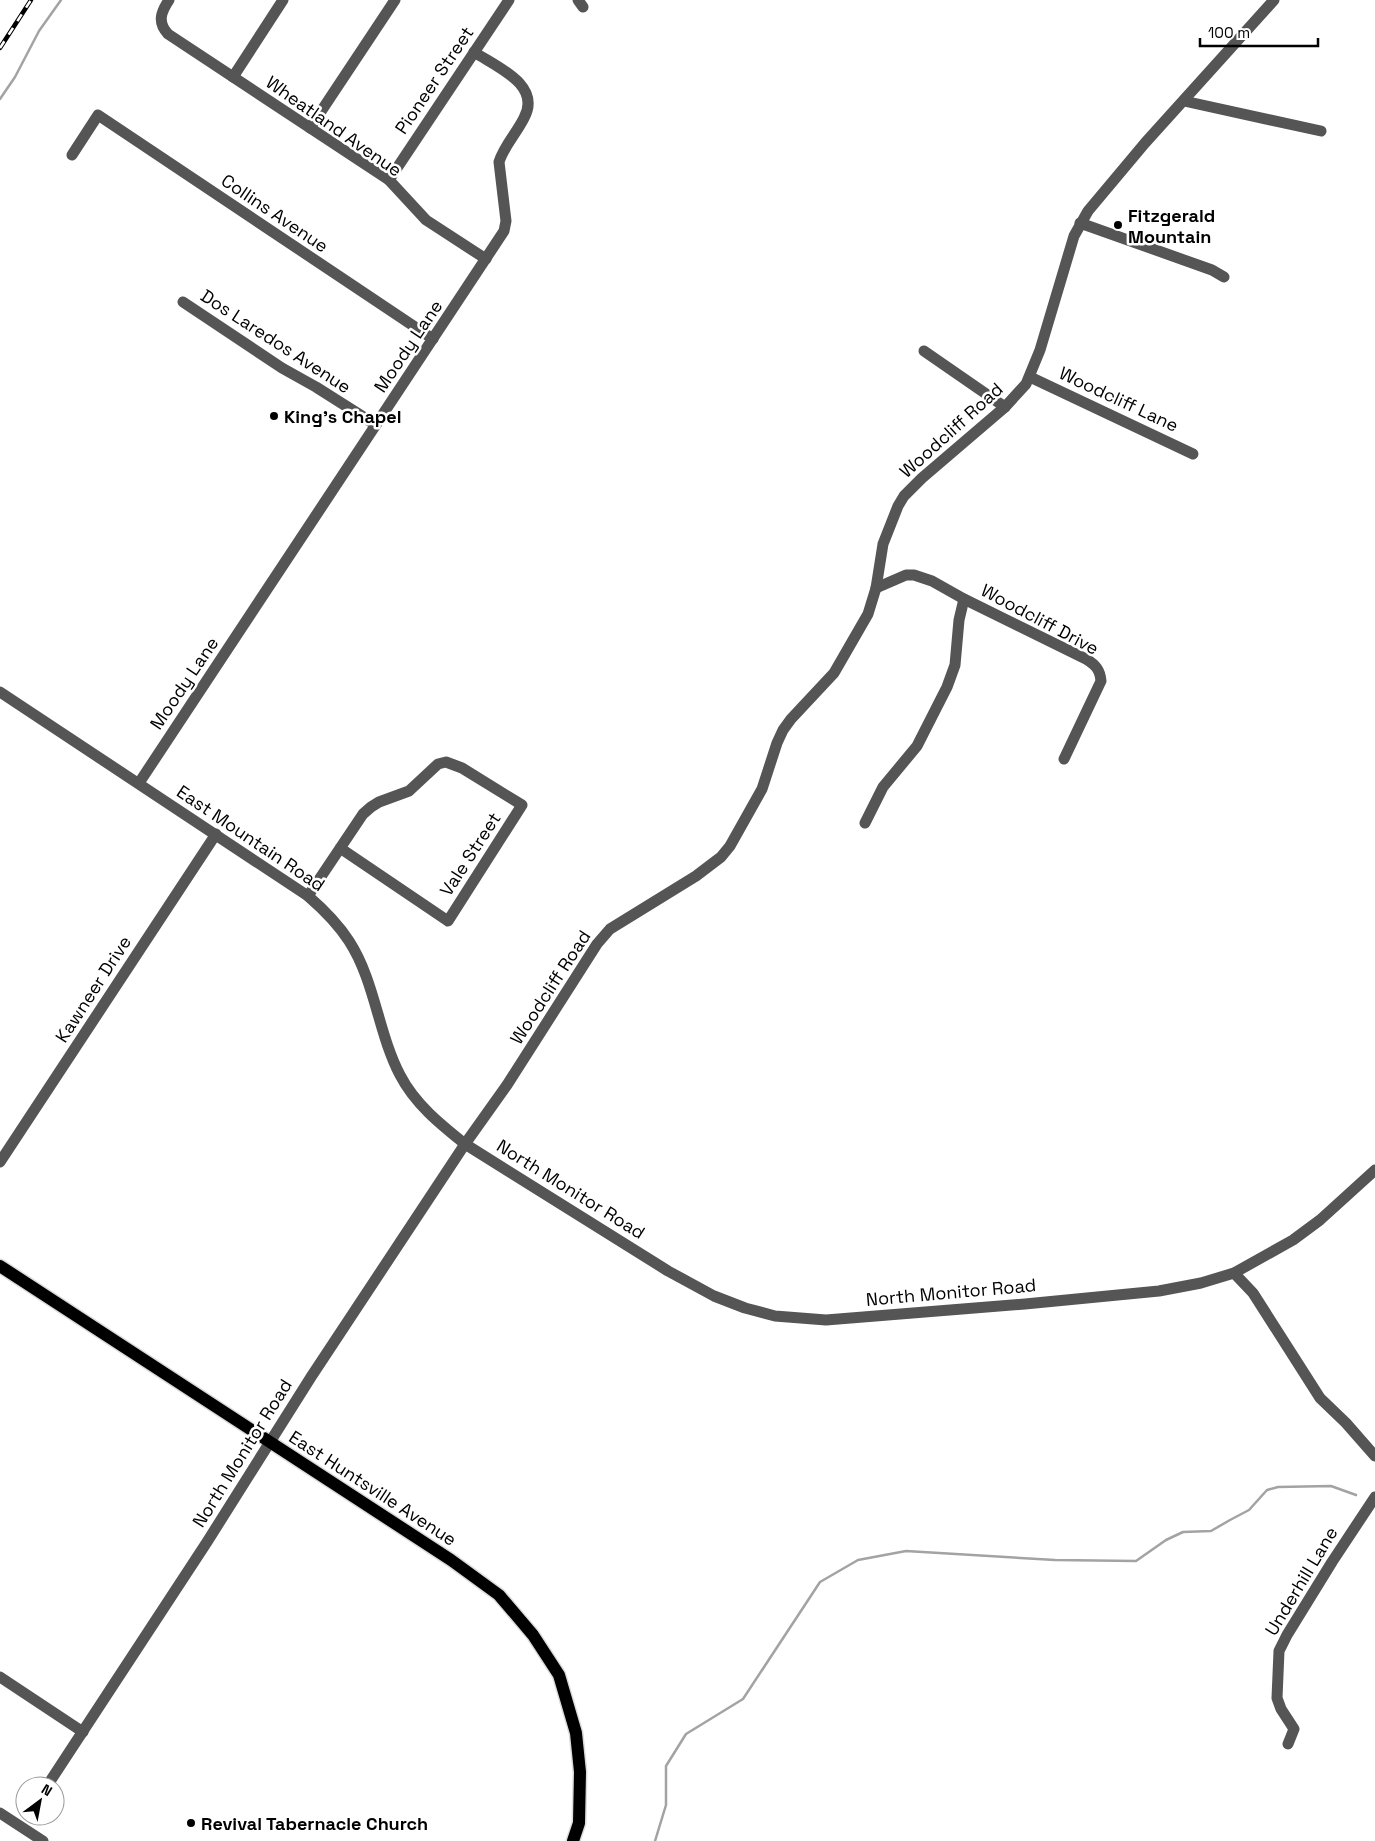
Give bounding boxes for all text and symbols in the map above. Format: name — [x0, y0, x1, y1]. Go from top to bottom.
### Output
scale bar — [1200, 15, 1318, 47]
street label: Pioneer Street — [389, 22, 479, 138]
text: 100 m — [1208, 23, 1250, 42]
street label: Wheatland Avenue — [262, 70, 406, 182]
street label: Collins Avenue — [217, 169, 333, 257]
place label: Fitzgerald Mountain — [1128, 204, 1215, 248]
marker: Fitzgerald Mountain — [1112, 219, 1124, 231]
street label: Dos Laredos Avenue — [197, 284, 355, 398]
street label: Moody Lane — [369, 295, 447, 397]
street label: Woodcliff Lane — [1056, 361, 1182, 437]
street label: Woodcliff Road — [894, 377, 1008, 483]
place label: King's Chapel — [284, 405, 402, 428]
marker: King's Chapel — [268, 410, 280, 422]
street label: Woodcliff Drive — [977, 578, 1103, 660]
street label: Moody Lane — [145, 632, 223, 734]
street label: East Mountain Road — [172, 780, 330, 896]
street label: Vale Street — [434, 808, 506, 900]
street label: Woodcliff Road — [505, 926, 595, 1048]
street label: Kawneer Drive — [50, 931, 136, 1047]
street label: North Monitor Road — [493, 1134, 649, 1244]
street label: North Monitor Road — [865, 1273, 1037, 1311]
street label: North Monitor Road — [187, 1375, 297, 1531]
street label: East Huntsville Avenue — [285, 1425, 461, 1551]
street label: Underhill Lane — [1260, 1522, 1342, 1640]
north arrow — [15, 1776, 65, 1826]
text: N — [38, 1780, 56, 1800]
place label: Revival Tabernacle Church — [201, 1812, 428, 1835]
marker: Revival Tabernacle Church — [185, 1817, 197, 1829]

